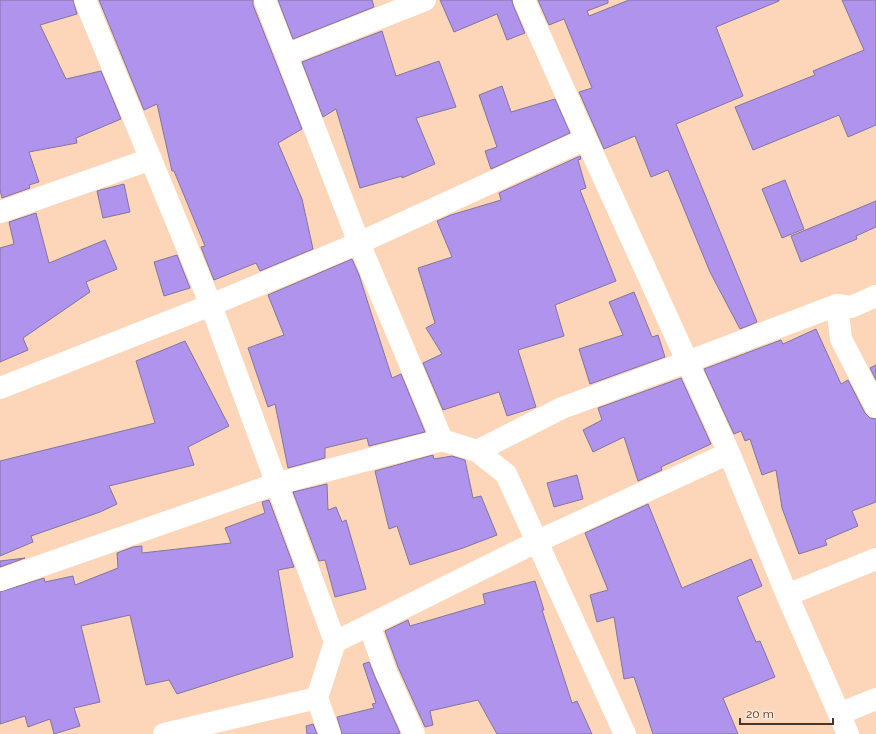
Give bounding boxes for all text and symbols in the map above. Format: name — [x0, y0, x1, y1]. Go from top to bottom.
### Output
scale bar — [740, 700, 833, 726]
text: 20 m — [746, 707, 774, 721]

